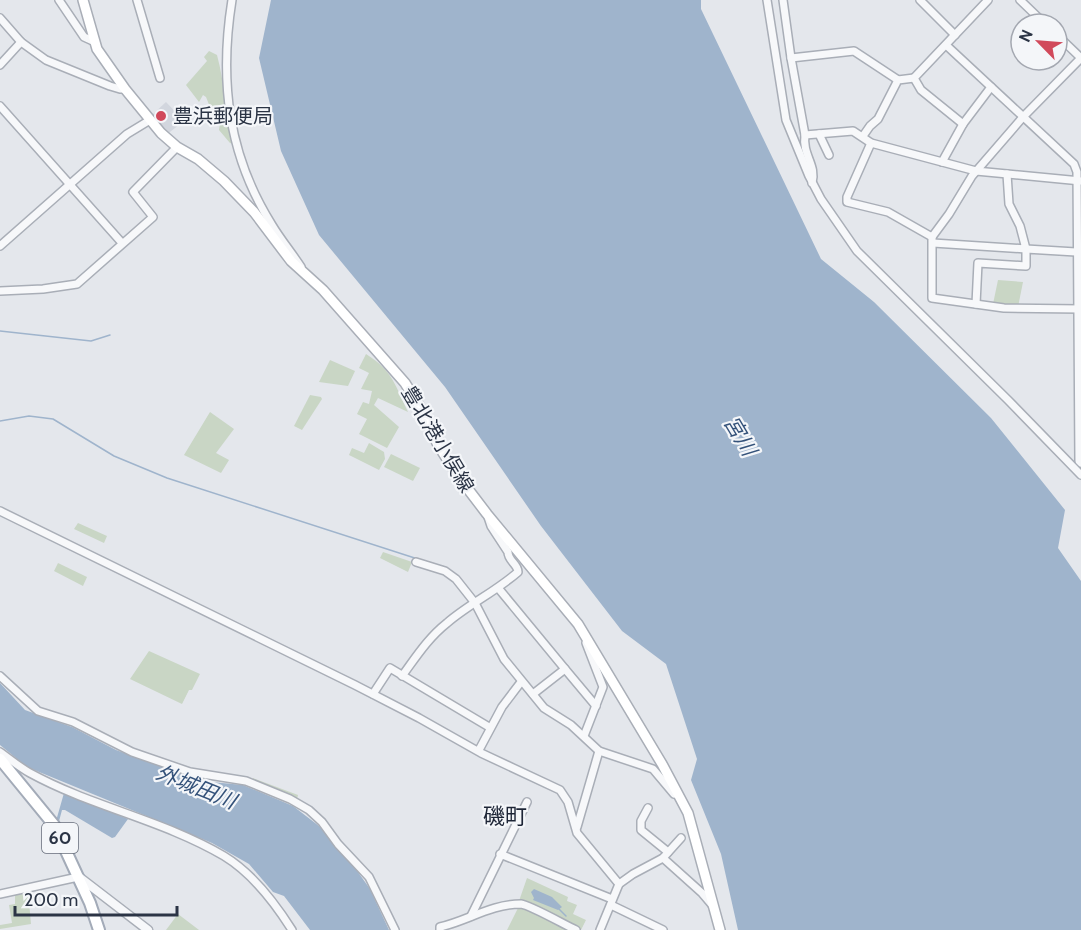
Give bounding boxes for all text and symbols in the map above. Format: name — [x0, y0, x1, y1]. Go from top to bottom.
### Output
north arrow — [1009, 12, 1069, 72]
text: N — [1015, 27, 1037, 45]
place label: 豊浜郵便局 — [173, 104, 273, 128]
marker: 豊浜郵便局 — [154, 109, 168, 123]
street label: 豊北港小俣線 — [397, 381, 479, 497]
water label: 宮川 — [719, 411, 763, 462]
water label: 外城田川 — [153, 759, 242, 815]
district label: 磯町 — [483, 803, 527, 830]
road number: 60 — [42, 823, 78, 853]
scale bar — [15, 879, 177, 917]
text: 200 m — [24, 889, 78, 911]

